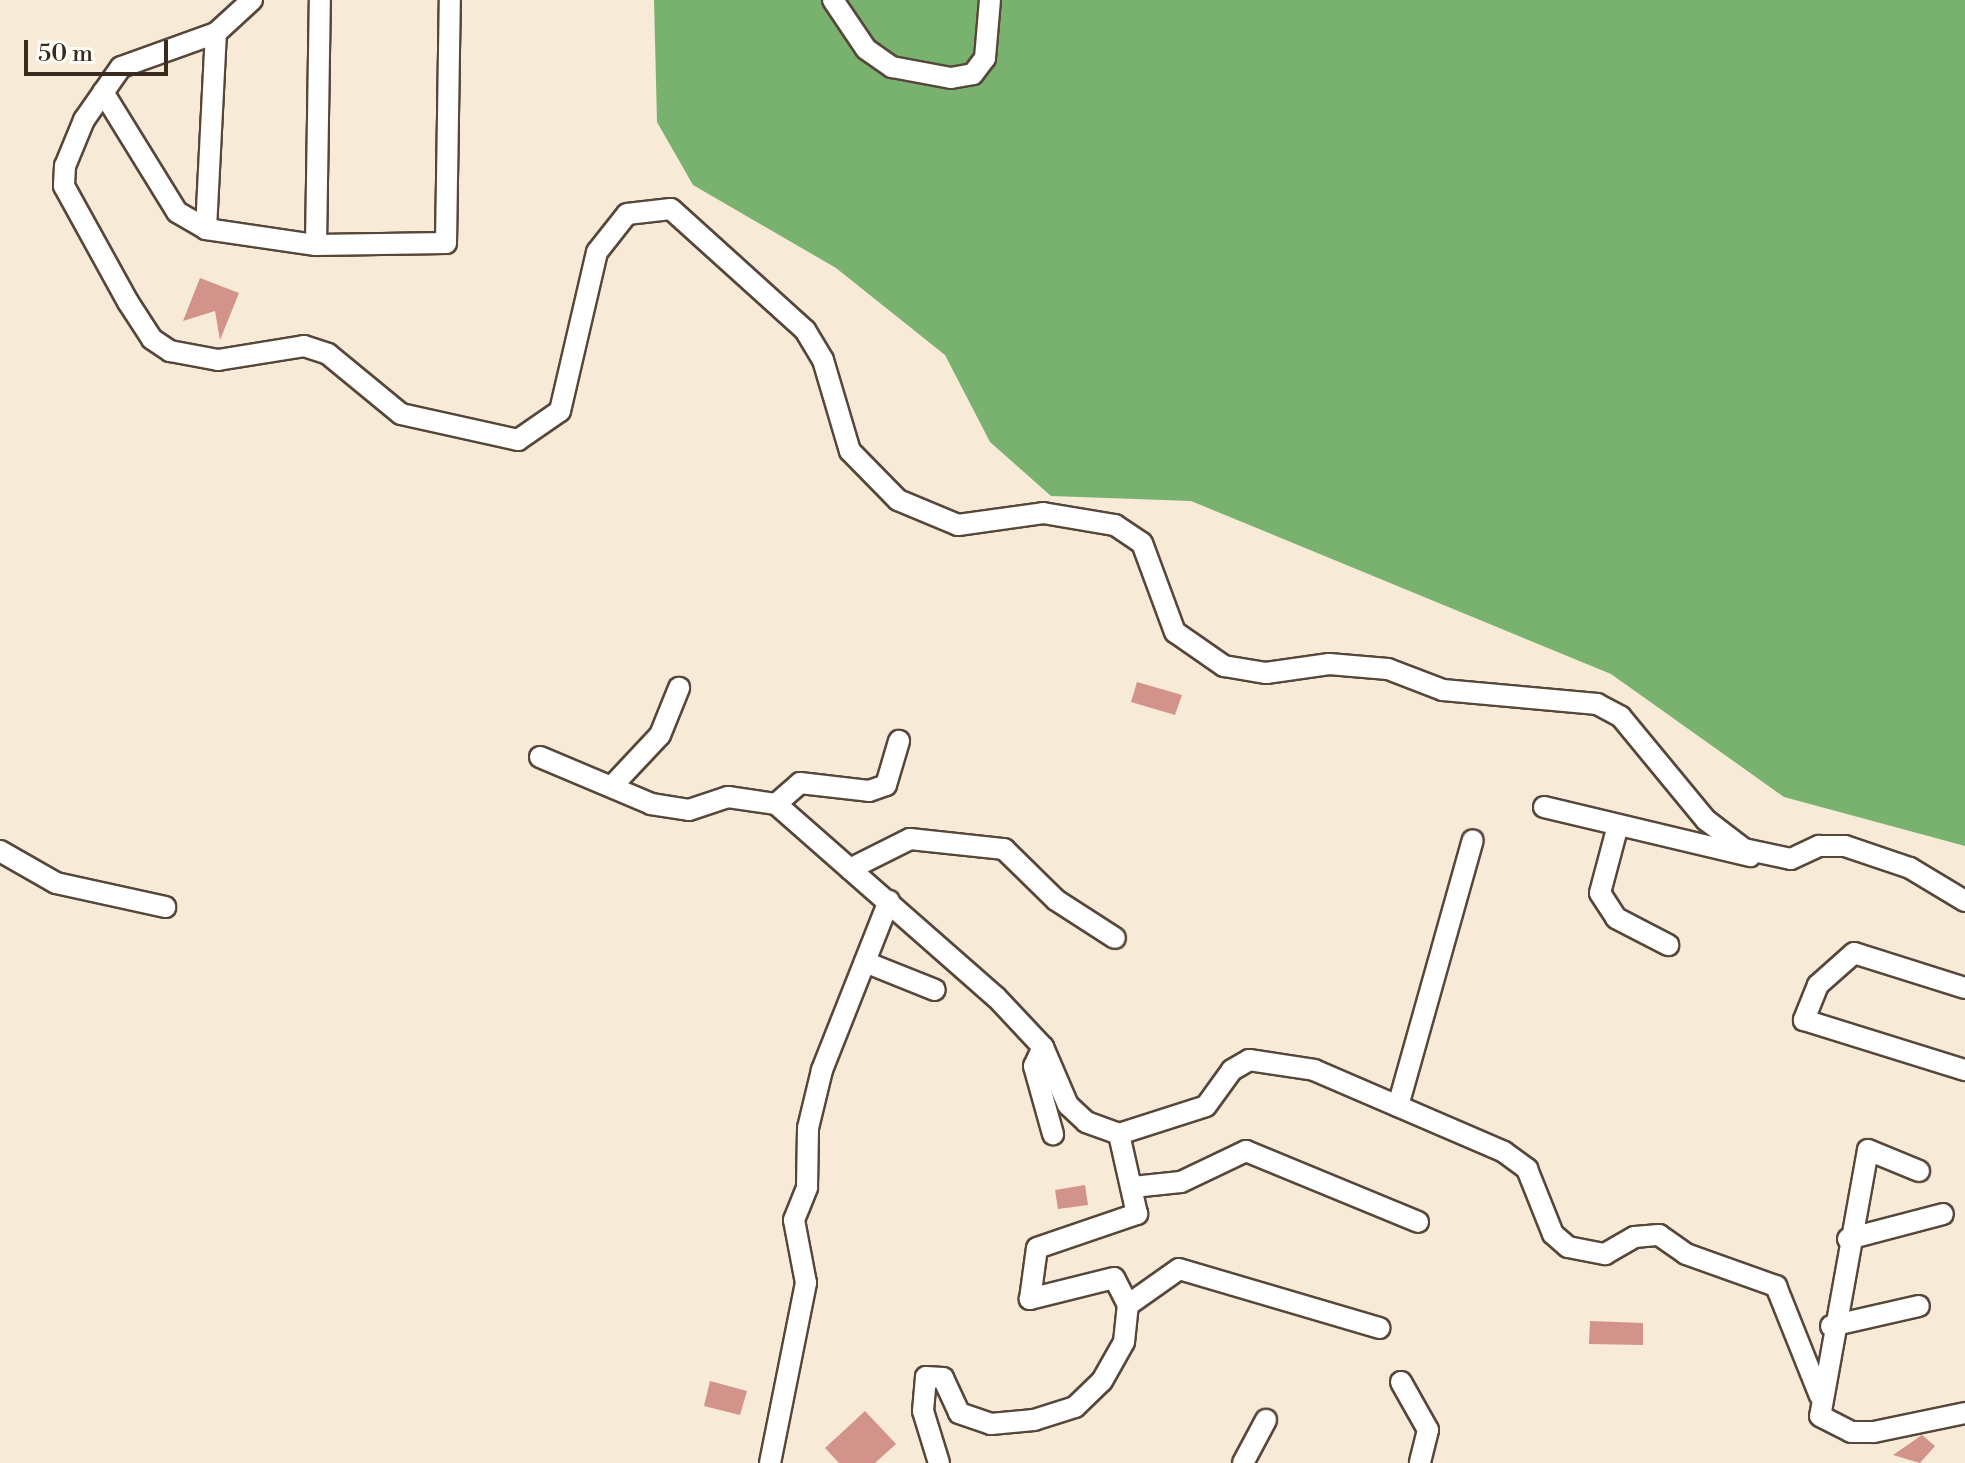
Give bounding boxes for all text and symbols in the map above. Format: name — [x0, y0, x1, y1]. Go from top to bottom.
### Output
scale bar — [28, 24, 172, 74]
text: 50 m — [38, 39, 93, 69]

